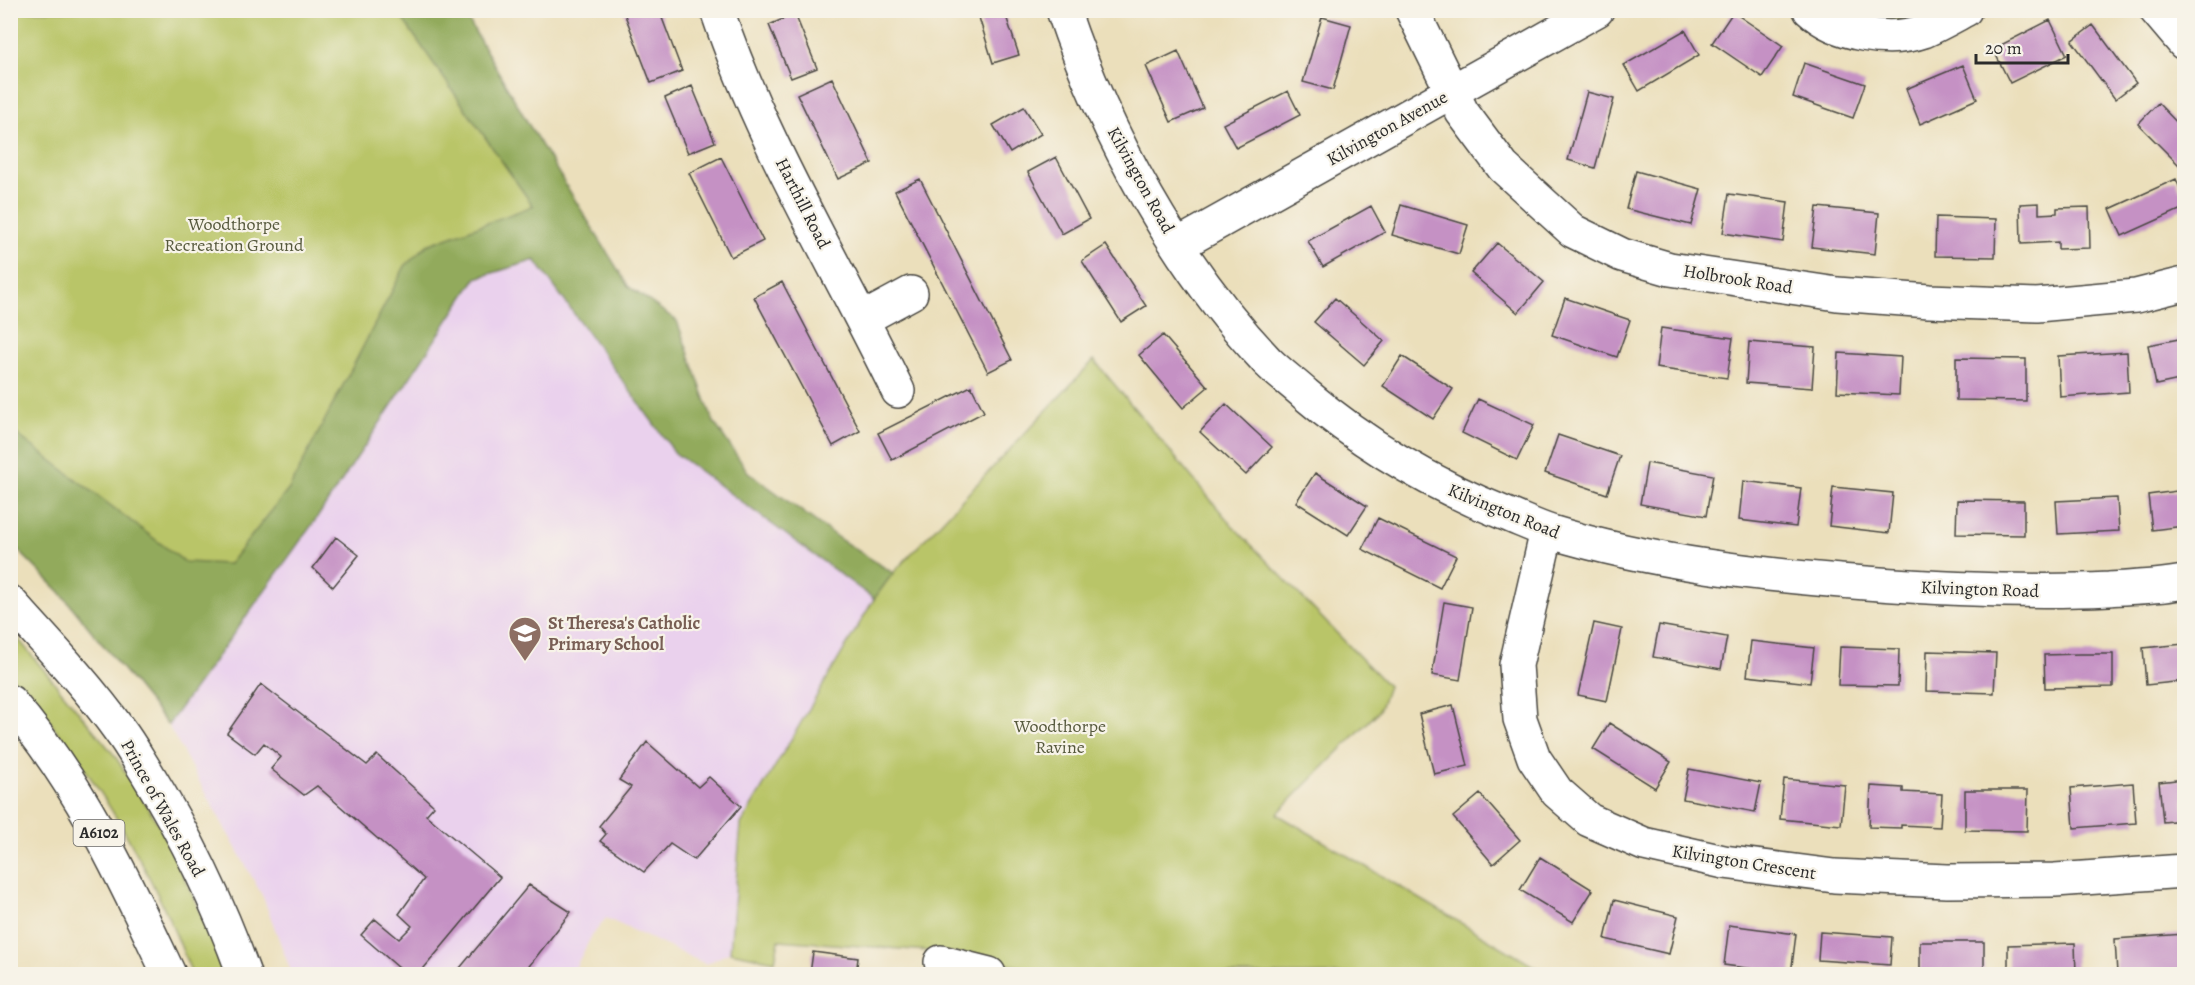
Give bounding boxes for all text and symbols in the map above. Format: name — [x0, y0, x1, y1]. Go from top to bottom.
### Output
scale bar — [1976, 27, 2068, 65]
text: 20 m — [1985, 36, 2022, 60]
street label: Kilvington Avenue — [1322, 85, 1452, 171]
street label: Kilvington Road — [1102, 122, 1180, 238]
street label: Harthill Road — [770, 153, 836, 253]
park label: Woodthorpe Recreation Ground — [164, 212, 304, 257]
street label: Holbrook Road — [1682, 259, 1795, 300]
street label: Kilvington Road — [1445, 478, 1564, 544]
street label: Kilvington Road — [1920, 575, 2040, 603]
place label: St Theresa's Catholic Primary School — [548, 611, 701, 656]
school or university icon: St Theresa's Catholic Primary School — [507, 615, 543, 662]
park label: Woodthorpe Ravine — [1013, 714, 1106, 759]
street label: Prince of Wales Road — [115, 735, 211, 881]
road number: A6102 — [74, 820, 124, 846]
street label: Kilvington Crescent — [1670, 839, 1818, 885]

